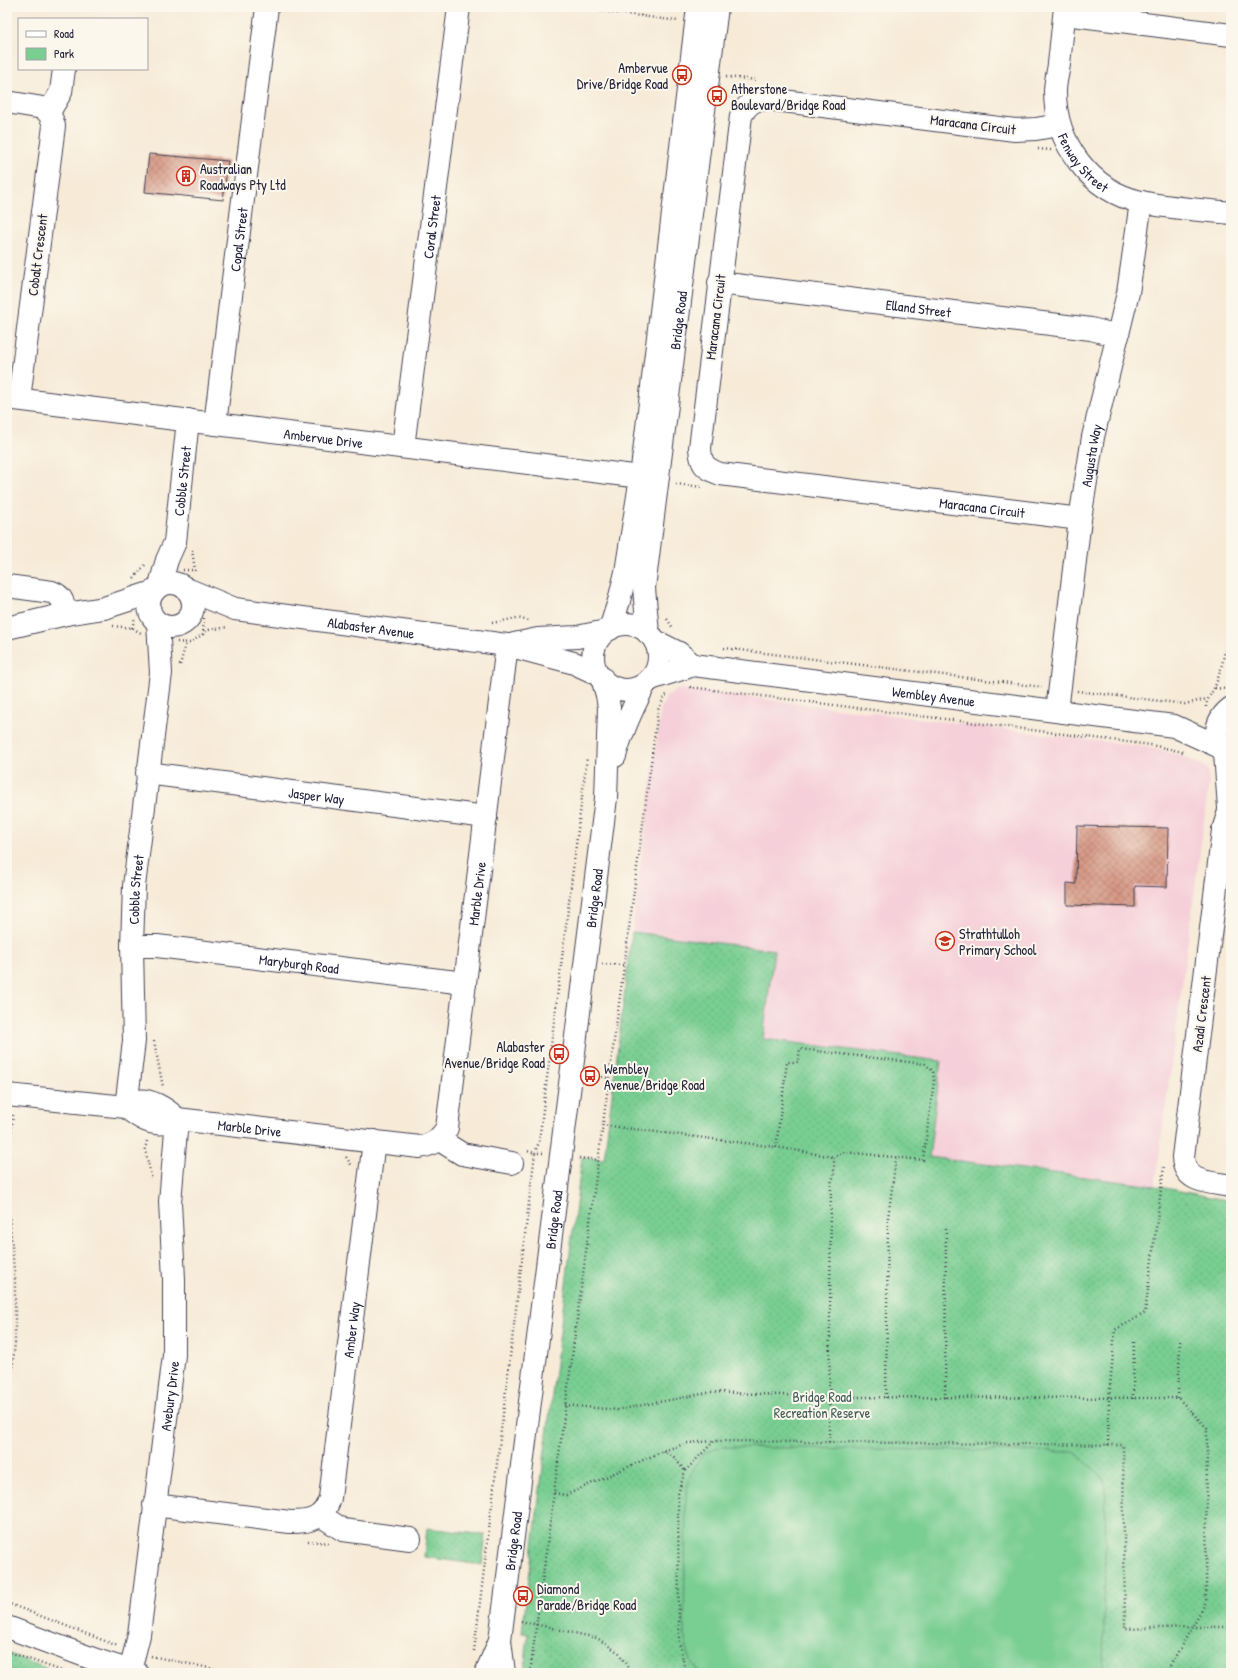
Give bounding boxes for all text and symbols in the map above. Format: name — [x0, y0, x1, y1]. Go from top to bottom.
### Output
legend — [18, 18, 148, 70]
text: Road — [54, 25, 74, 42]
text: Park — [54, 45, 74, 62]
place label: Ambervue Drive/Bridge Road — [577, 58, 669, 94]
bus stop icon: Ambervue Drive/Bridge Road — [671, 64, 693, 86]
place label: Atherstone Boulevard/Bridge Road — [731, 79, 846, 115]
bus stop icon: Atherstone Boulevard/Bridge Road — [706, 85, 728, 107]
street label: Maracana Circuit — [929, 109, 1017, 139]
street label: Fenway Street — [1054, 129, 1113, 196]
place label: Australian Roadways Pty Ltd — [200, 159, 286, 195]
building icon: Australian Roadways Pty Ltd — [175, 165, 197, 187]
street label: Coral Street — [418, 194, 445, 260]
street label: Copal Street — [225, 206, 251, 273]
street label: Cobalt Crescent — [23, 213, 51, 297]
street label: Maracana Circuit — [700, 273, 730, 361]
street label: Bridge Road — [665, 289, 691, 351]
street label: Elland Street — [885, 294, 952, 321]
street label: Augusta Way — [1076, 422, 1106, 488]
street label: Ambervue Drive — [283, 423, 365, 452]
street label: Cobble Street — [168, 445, 195, 517]
street label: Maracana Circuit — [938, 492, 1026, 522]
street label: Alabaster Avenue — [327, 612, 416, 642]
street label: Wembley Avenue — [891, 681, 977, 710]
street label: Jasper Way — [287, 782, 346, 809]
street label: Cobble Street — [123, 853, 147, 925]
street label: Marble Drive — [463, 860, 490, 926]
street label: Bridge Road — [580, 867, 607, 929]
place label: Strathtulloh Primary School — [959, 924, 1037, 960]
school or university icon: Strathtulloh Primary School — [934, 930, 956, 952]
street label: Maryburgh Road — [258, 949, 341, 977]
street label: Azadi Crescent — [1187, 975, 1215, 1053]
place label: Alabaster Avenue/Bridge Road — [445, 1037, 546, 1073]
bus stop icon: Alabaster Avenue/Bridge Road — [548, 1043, 570, 1065]
place label: Wembley Avenue/Bridge Road — [604, 1059, 705, 1095]
bus stop icon: Wembley Avenue/Bridge Road — [579, 1065, 601, 1087]
street label: Marble Drive — [217, 1114, 283, 1141]
street label: Bridge Road — [540, 1189, 566, 1250]
street label: Amber Way — [338, 1300, 365, 1359]
street label: Avebury Drive — [155, 1359, 183, 1432]
park label: Bridge Road Recreation Reserve — [774, 1387, 871, 1422]
street label: Bridge Road — [499, 1510, 526, 1572]
place label: Diamond Parade/Bridge Road — [537, 1579, 637, 1615]
bus stop icon: Diamond Parade/Bridge Road — [512, 1585, 534, 1607]

